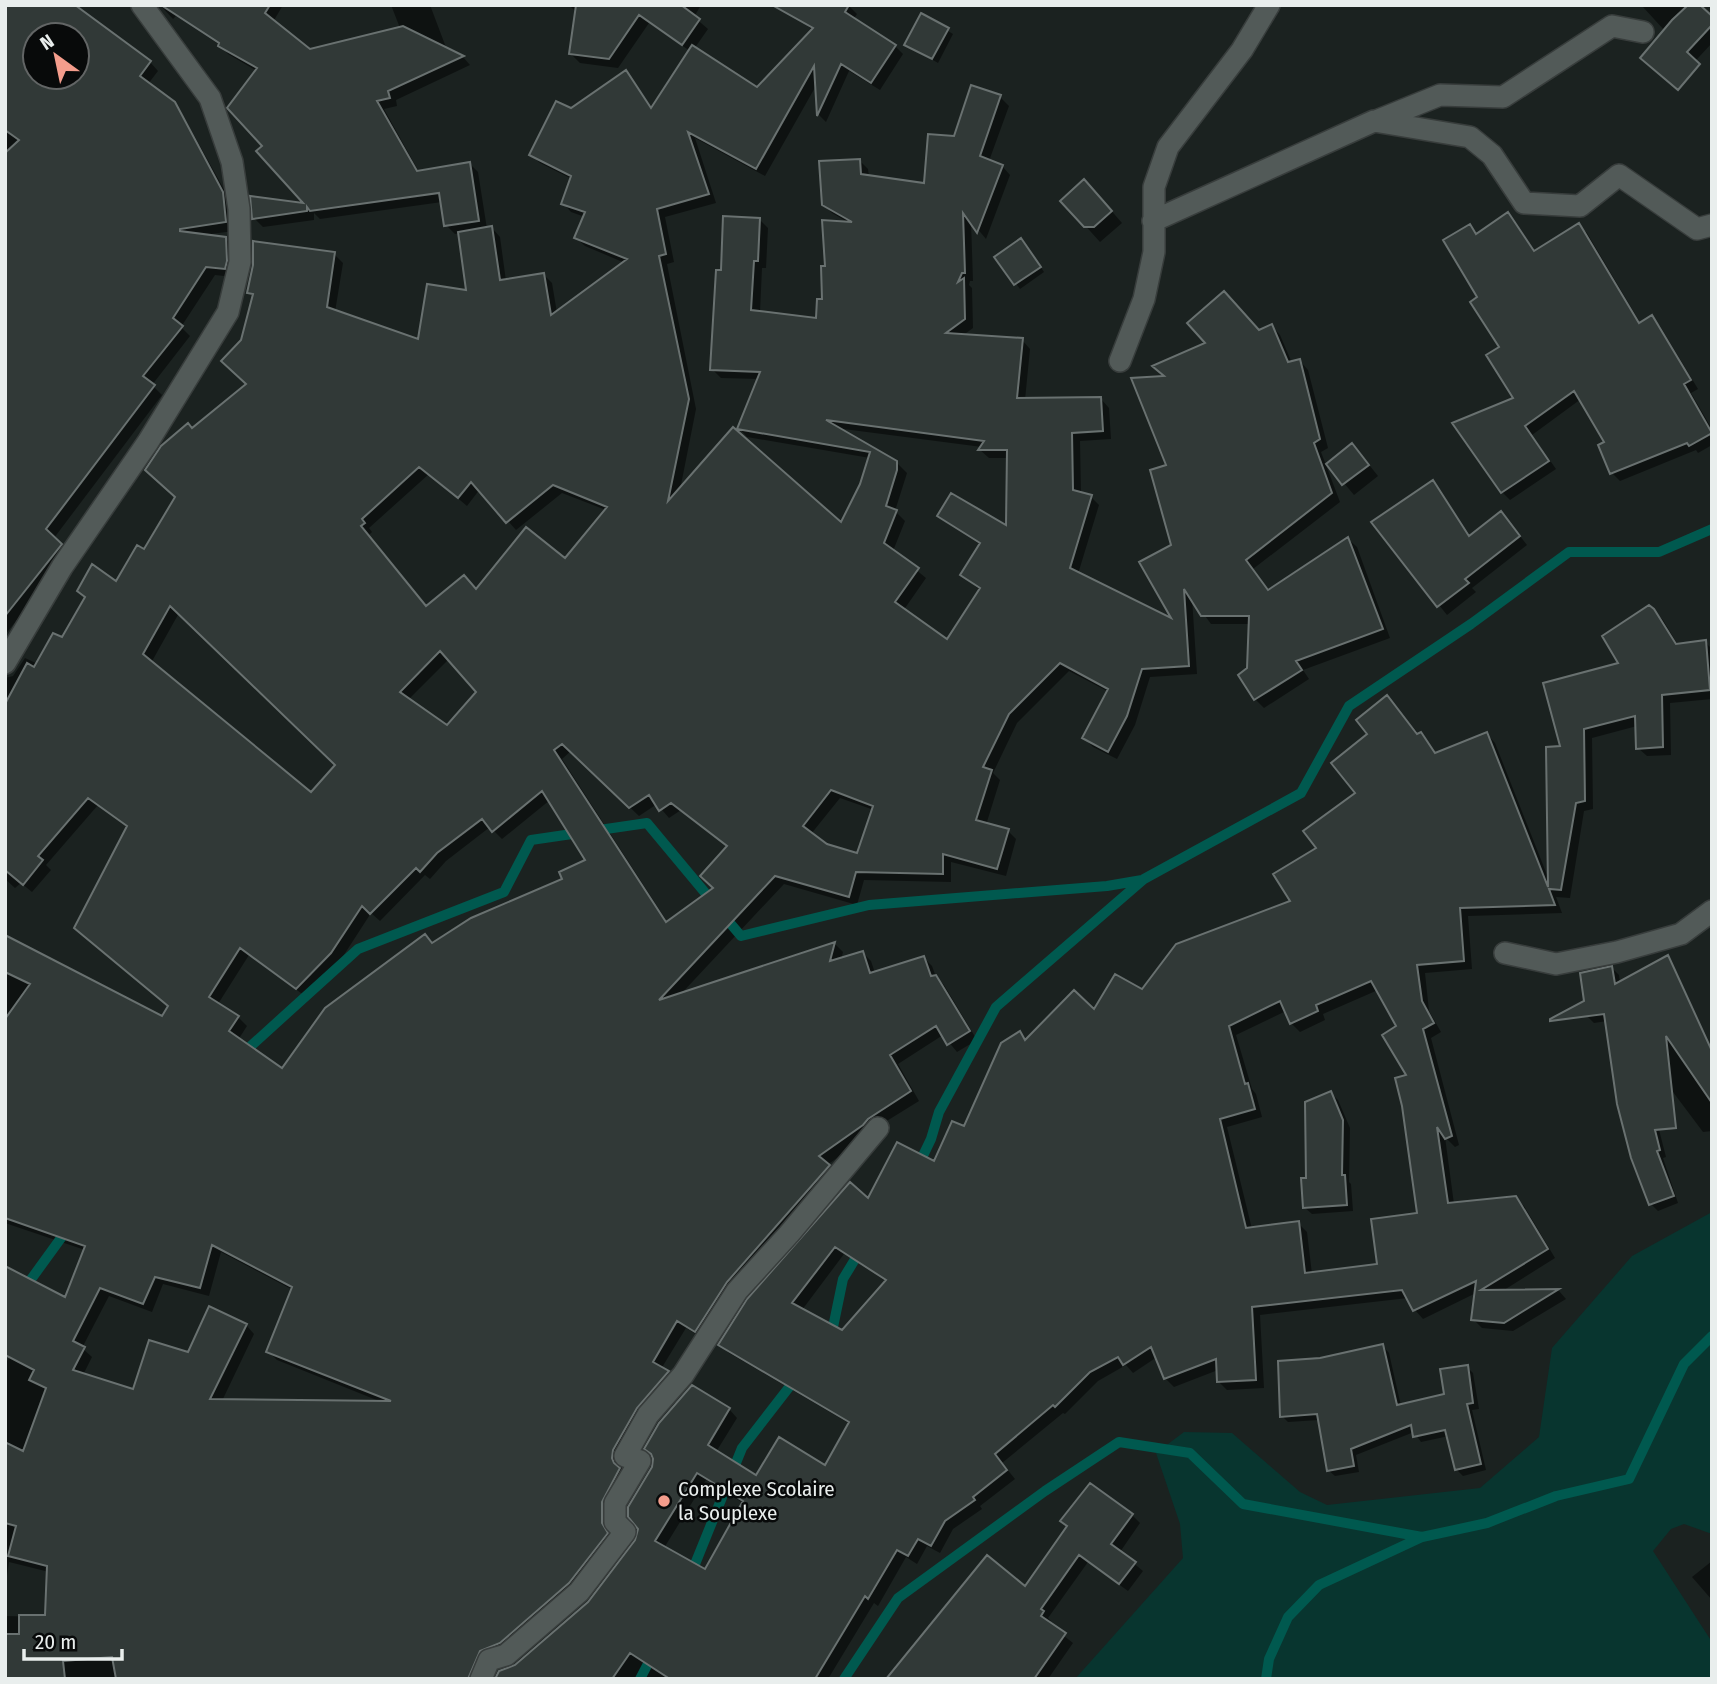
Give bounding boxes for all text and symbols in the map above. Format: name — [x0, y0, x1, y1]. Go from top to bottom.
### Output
north arrow — [21, 21, 91, 91]
text: N — [36, 29, 58, 55]
place label: Complexe Scolaire la Souplexe — [678, 1476, 835, 1526]
marker: Complexe Scolaire la Souplexe — [656, 1493, 672, 1509]
scale bar — [24, 1618, 122, 1662]
text: 20 m — [35, 1629, 76, 1655]

